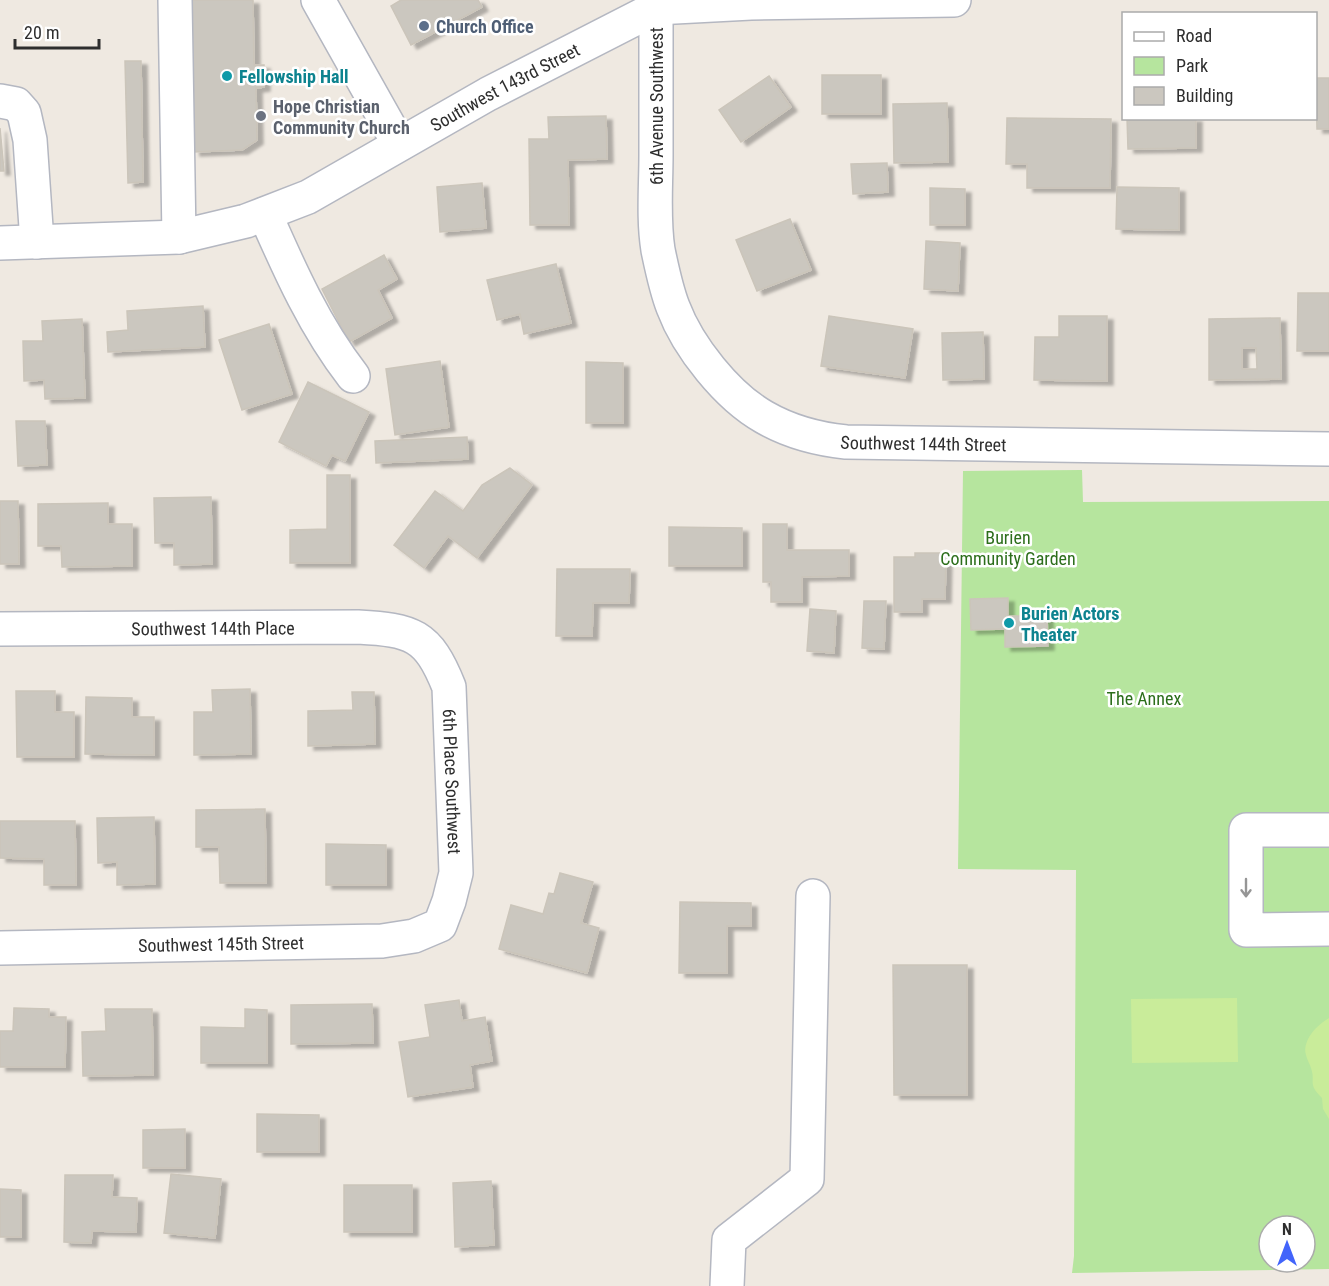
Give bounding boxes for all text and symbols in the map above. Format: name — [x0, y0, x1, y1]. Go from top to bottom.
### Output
scale bar — [15, 12, 99, 50]
legend — [1122, 12, 1317, 120]
place label: Church Office — [436, 16, 534, 37]
marker: Church Office — [417, 19, 431, 33]
text: 20 m — [24, 22, 59, 43]
text: Road — [1176, 25, 1212, 46]
street label: 6th Avenue Southwest — [646, 27, 667, 185]
street label: Southwest 143rd Street — [426, 39, 583, 135]
text: Park — [1176, 55, 1208, 76]
place label: Fellowship Hall — [239, 66, 349, 87]
marker: Fellowship Hall — [220, 69, 234, 83]
text: Building — [1176, 85, 1233, 106]
place label: Hope Christian Community Church — [273, 96, 410, 138]
marker: Hope Christian Community Church — [254, 109, 268, 123]
street label: Southwest 144th Street — [839, 431, 1007, 455]
park label: Burien Community Garden — [940, 527, 1076, 569]
place label: Burien Actors Theater — [1021, 603, 1119, 645]
marker: Burien Actors Theater — [1002, 616, 1016, 630]
street label: Southwest 144th Place — [131, 617, 295, 639]
park label: The Annex — [1107, 688, 1181, 709]
street label: 6th Place Southwest — [439, 708, 466, 855]
one-way arrow — [1240, 878, 1252, 898]
street label: Southwest 145th Street — [138, 932, 304, 956]
north arrow — [1257, 1214, 1317, 1274]
text: N — [1282, 1220, 1292, 1239]

